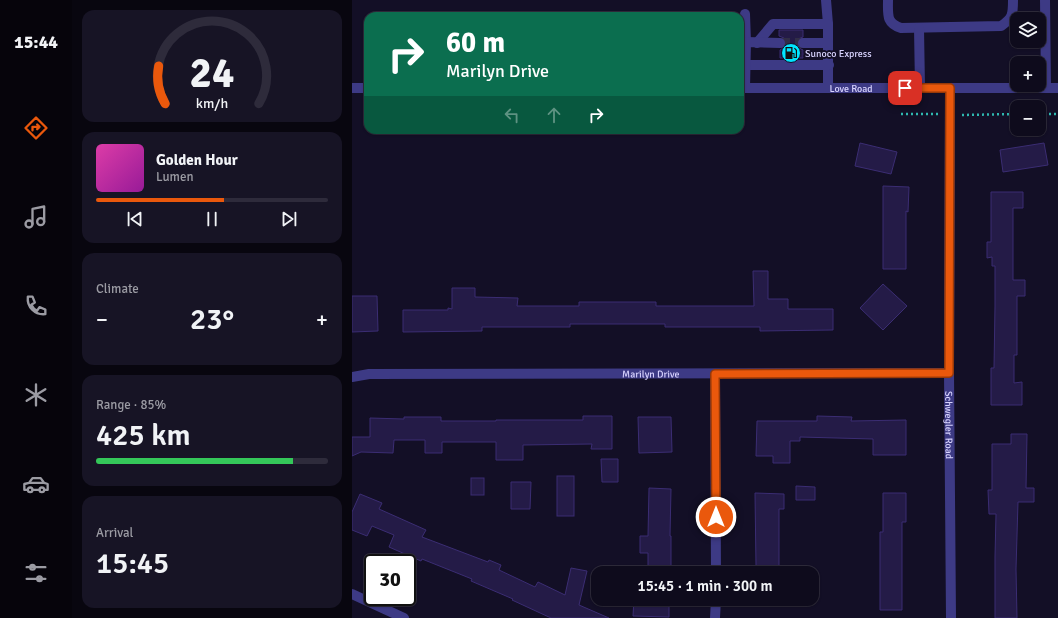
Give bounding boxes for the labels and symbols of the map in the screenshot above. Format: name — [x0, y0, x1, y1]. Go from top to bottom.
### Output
fuel station icon: Sunoco Express — [780, 42, 802, 64]
place label: Sunoco Express — [805, 48, 872, 60]
pin — [888, 71, 922, 105]
street label: Love Road — [829, 83, 873, 95]
street label: Marilyn Drive — [622, 368, 679, 381]
street label: Schwegler Road — [942, 391, 955, 459]
position arrow — [695, 496, 737, 538]
speed limit sign: 30 — [364, 554, 416, 606]

